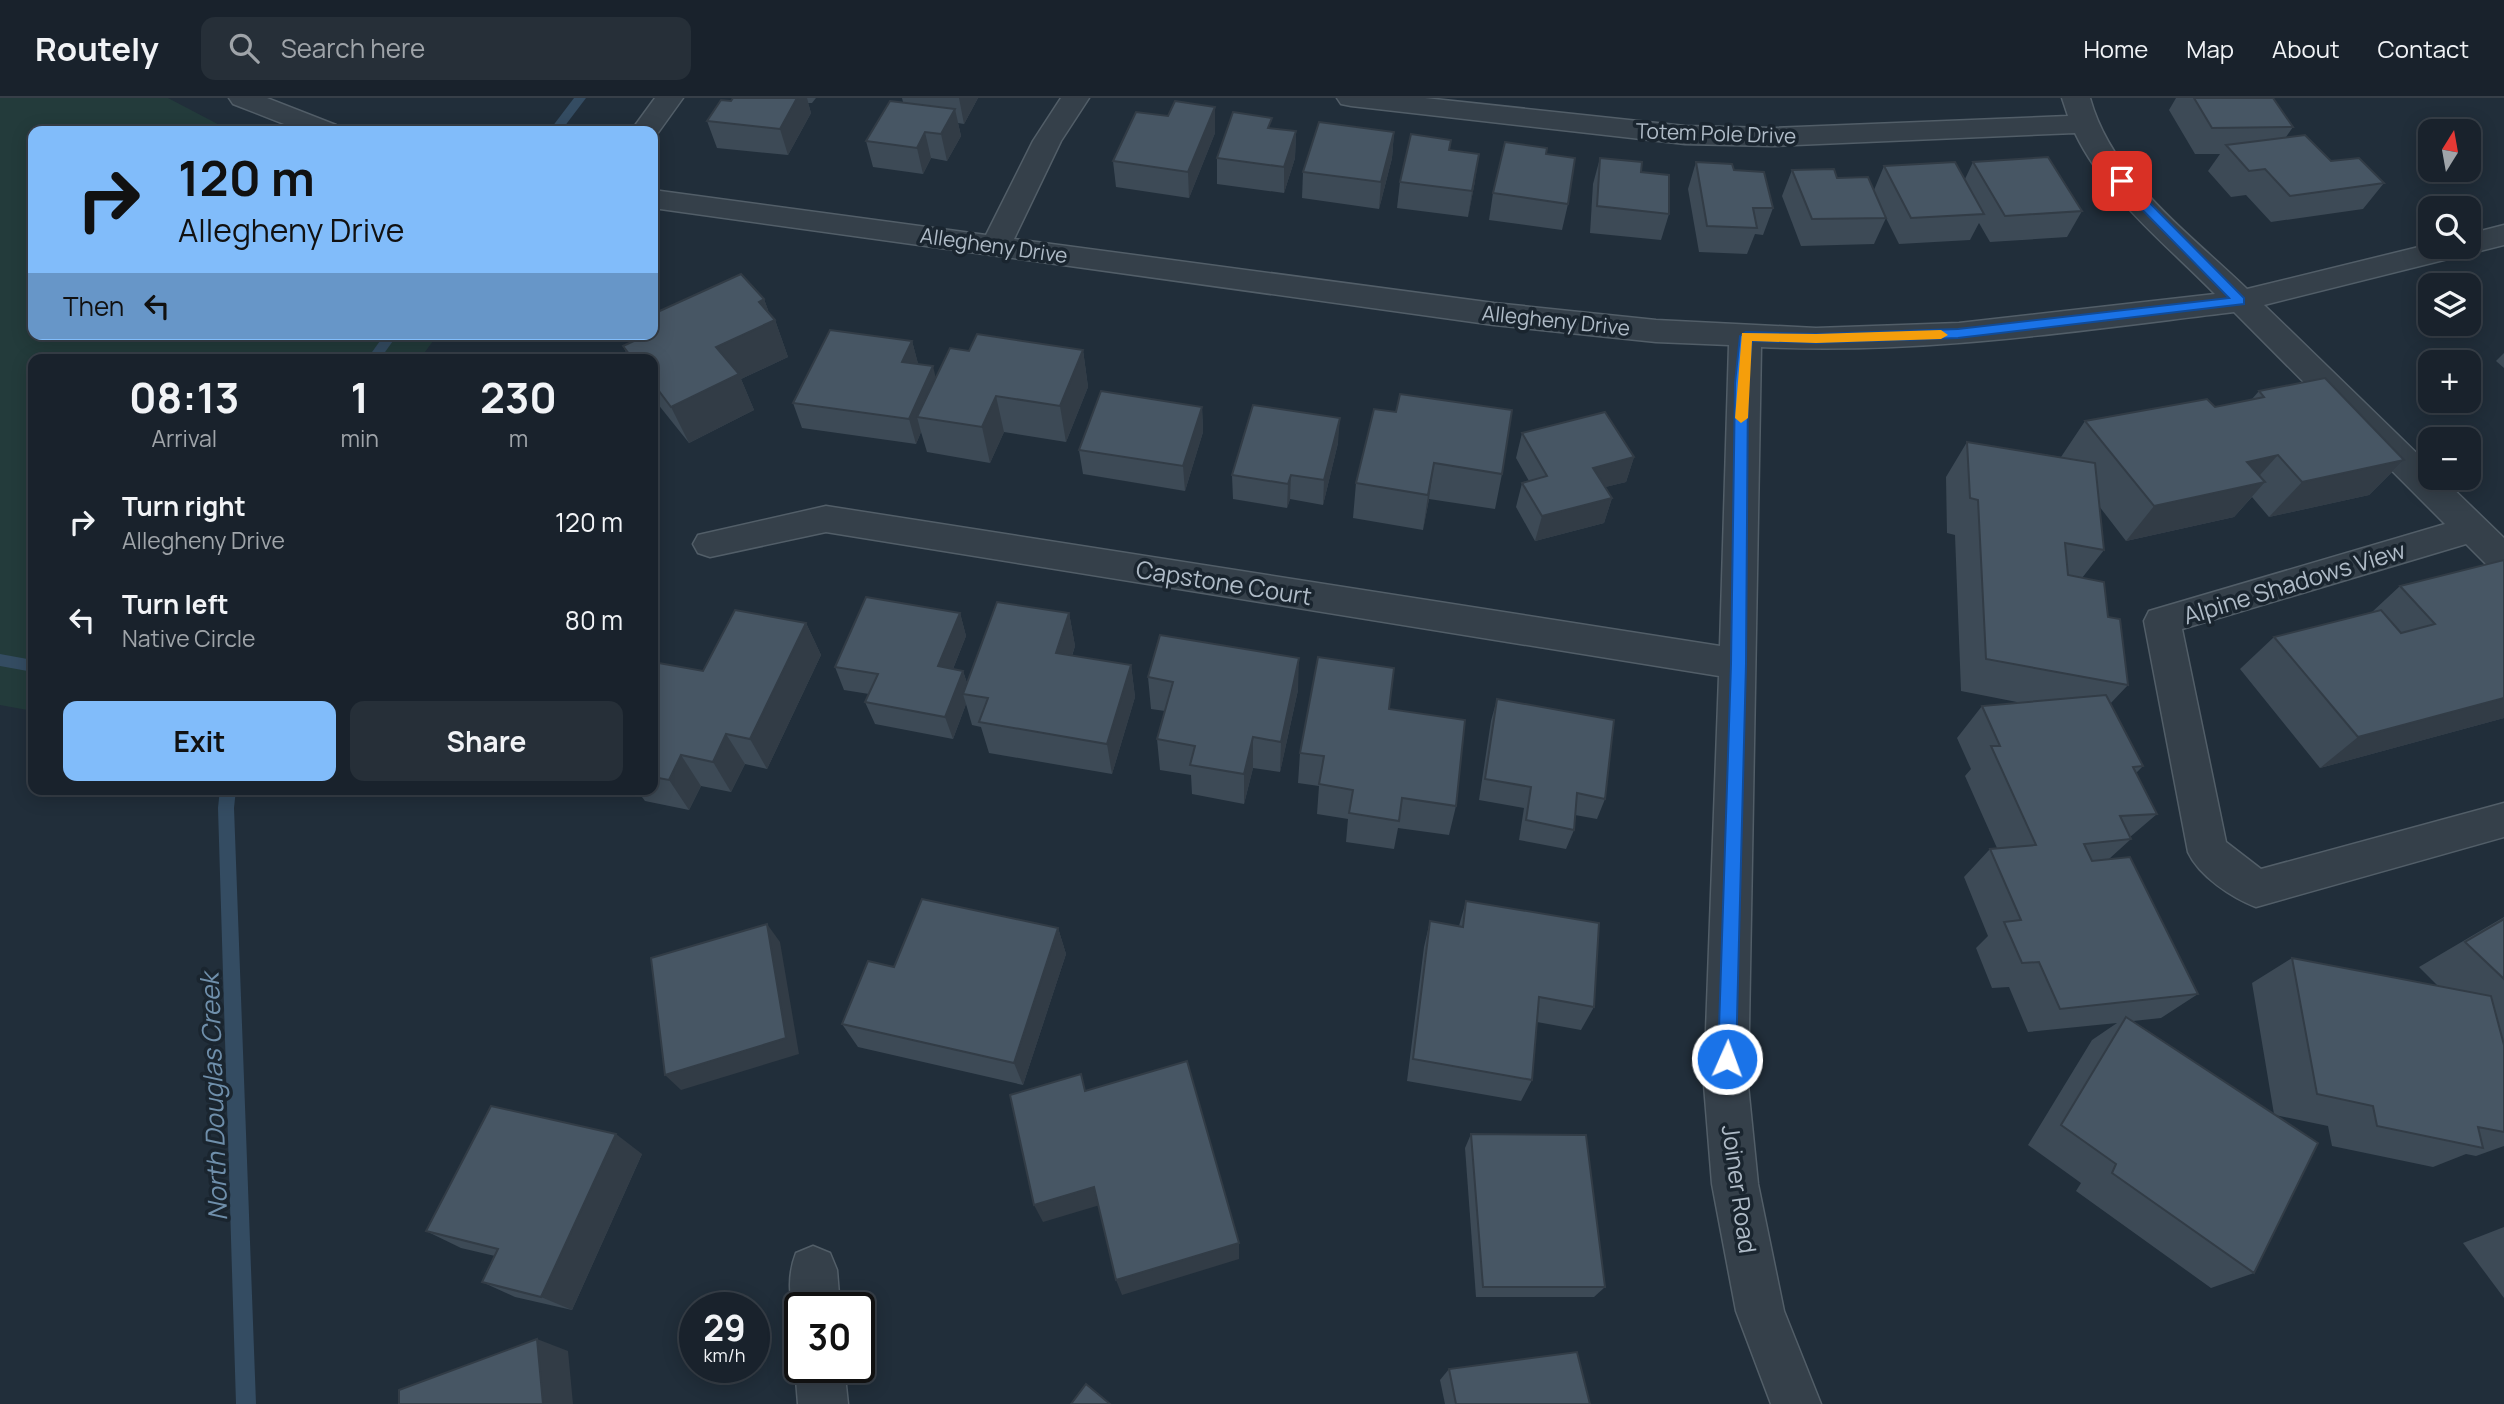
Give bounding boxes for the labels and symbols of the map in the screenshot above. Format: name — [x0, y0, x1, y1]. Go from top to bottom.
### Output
street label: Totem Pole Drive — [1635, 116, 1797, 150]
north arrow — [2418, 119, 2482, 182]
pin — [2092, 151, 2152, 211]
street label: Allegheny Drive — [918, 221, 1070, 269]
street label: Allegheny Drive — [1481, 298, 1631, 342]
street label: Alpine Shadows View — [2179, 532, 2409, 632]
street label: Capstone Court — [1134, 552, 1314, 612]
water label: North Douglas Creek — [191, 969, 235, 1221]
position arrow — [1690, 1022, 1764, 1096]
street label: Joiner Road — [1715, 1123, 1765, 1255]
speed limit sign: 30 — [784, 1292, 875, 1383]

